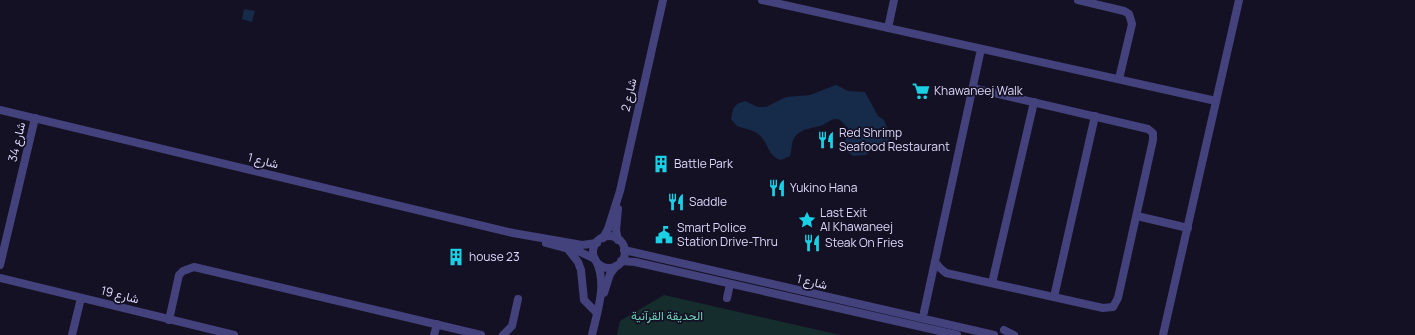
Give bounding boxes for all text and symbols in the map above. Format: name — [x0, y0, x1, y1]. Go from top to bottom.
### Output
street label: شارع 2 — [616, 77, 642, 113]
supermarket icon: Khawaneej Walk — [911, 81, 931, 101]
place label: Khawaneej Walk — [934, 82, 1024, 99]
street label: شارع 34 — [4, 120, 30, 164]
place label: Red Shrimp Seafood Restaurant — [839, 124, 950, 155]
restaurant icon: Red Shrimp Seafood Restaurant — [816, 130, 836, 150]
street label: شارع 1 — [246, 148, 280, 174]
building icon: Battle Park — [651, 154, 671, 174]
place label: Battle Park — [674, 155, 734, 172]
restaurant icon: Yukino Hana — [767, 178, 787, 198]
place label: Yukino Hana — [790, 179, 857, 196]
restaurant icon: Saddle — [666, 192, 686, 212]
place label: Saddle — [689, 193, 727, 210]
place label: Last Exit Al Khawaneej — [820, 204, 893, 235]
place icon: Last Exit Al Khawaneej — [797, 210, 817, 230]
place label: Smart Police Station Drive-Thru — [677, 219, 778, 250]
public building icon: Smart Police Station Drive-Thru — [654, 225, 674, 245]
restaurant icon: Steak On Fries — [802, 233, 822, 253]
place label: Steak On Fries — [825, 234, 904, 251]
building icon: house 23 — [446, 247, 466, 267]
place label: house 23 — [469, 248, 520, 265]
street label: شارع 1 — [795, 270, 829, 294]
street label: شارع 19 — [99, 282, 141, 308]
park label: الحديقة القرآنية — [631, 307, 703, 324]

